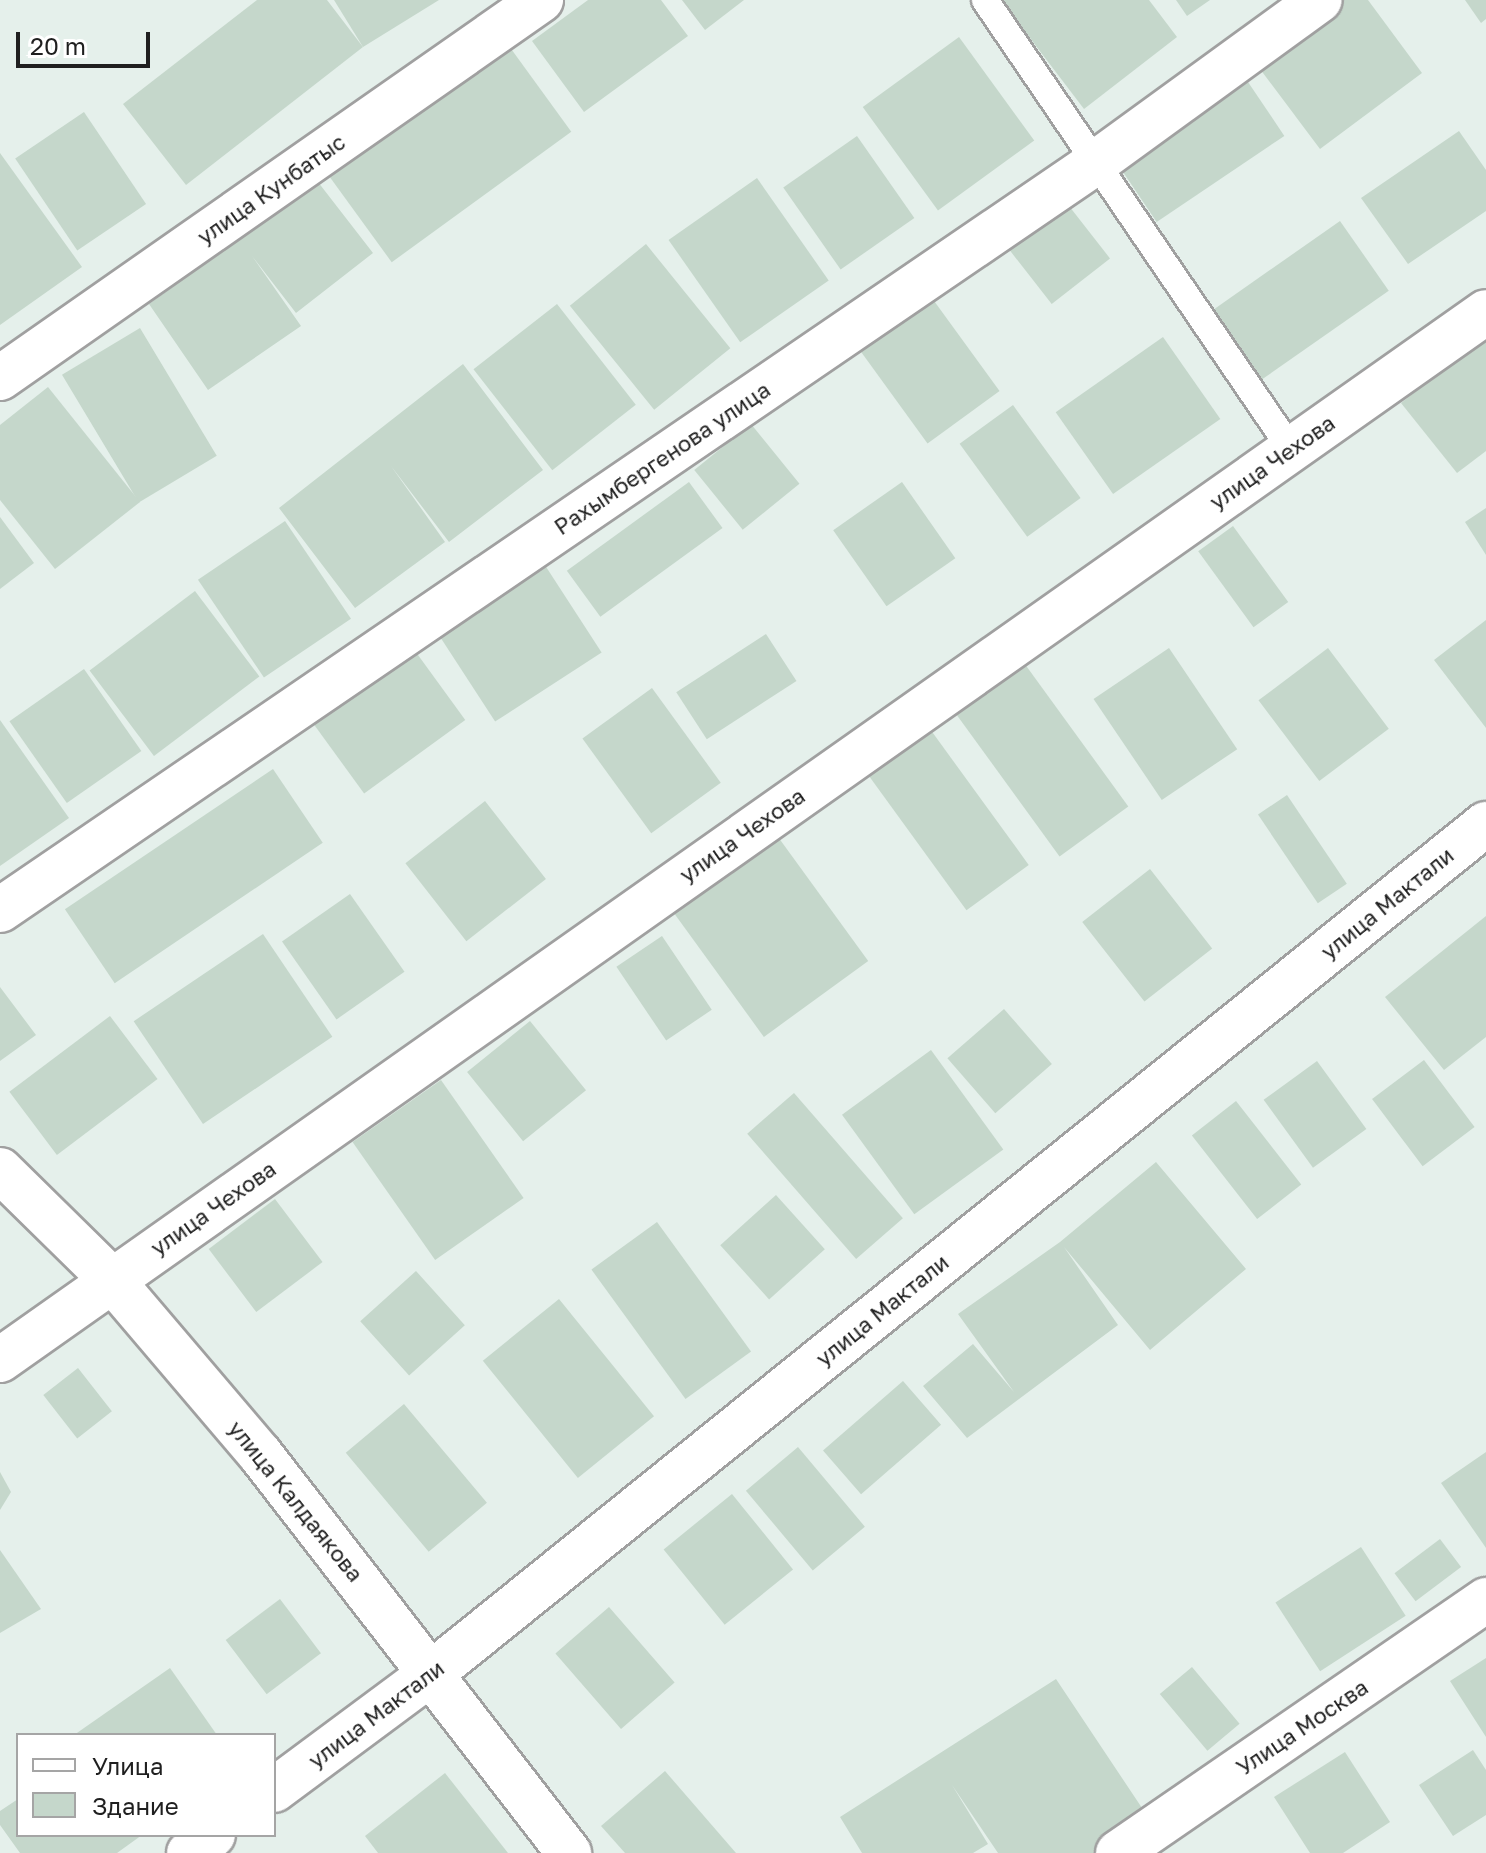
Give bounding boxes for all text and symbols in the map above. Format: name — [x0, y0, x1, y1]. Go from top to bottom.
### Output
scale bar — [20, 16, 154, 66]
text: 20 m — [30, 31, 86, 60]
street label: улица Кунбатыс — [192, 128, 350, 250]
street label: Рахымбергенова улица — [549, 376, 775, 540]
street label: улица Чехова — [1204, 409, 1340, 515]
street label: улица Чехова — [674, 782, 810, 888]
street label: улица Мактали — [1315, 841, 1459, 965]
street label: улица Чехова — [145, 1155, 281, 1261]
street label: улица Мактали — [810, 1248, 954, 1372]
street label: улица Калдаякова — [223, 1415, 369, 1587]
street label: улица Мактали — [303, 1654, 449, 1774]
street label: Улица Москва — [1231, 1673, 1373, 1781]
legend — [16, 1733, 276, 1837]
text: Улица — [92, 1751, 164, 1780]
text: Здание — [92, 1791, 179, 1820]

